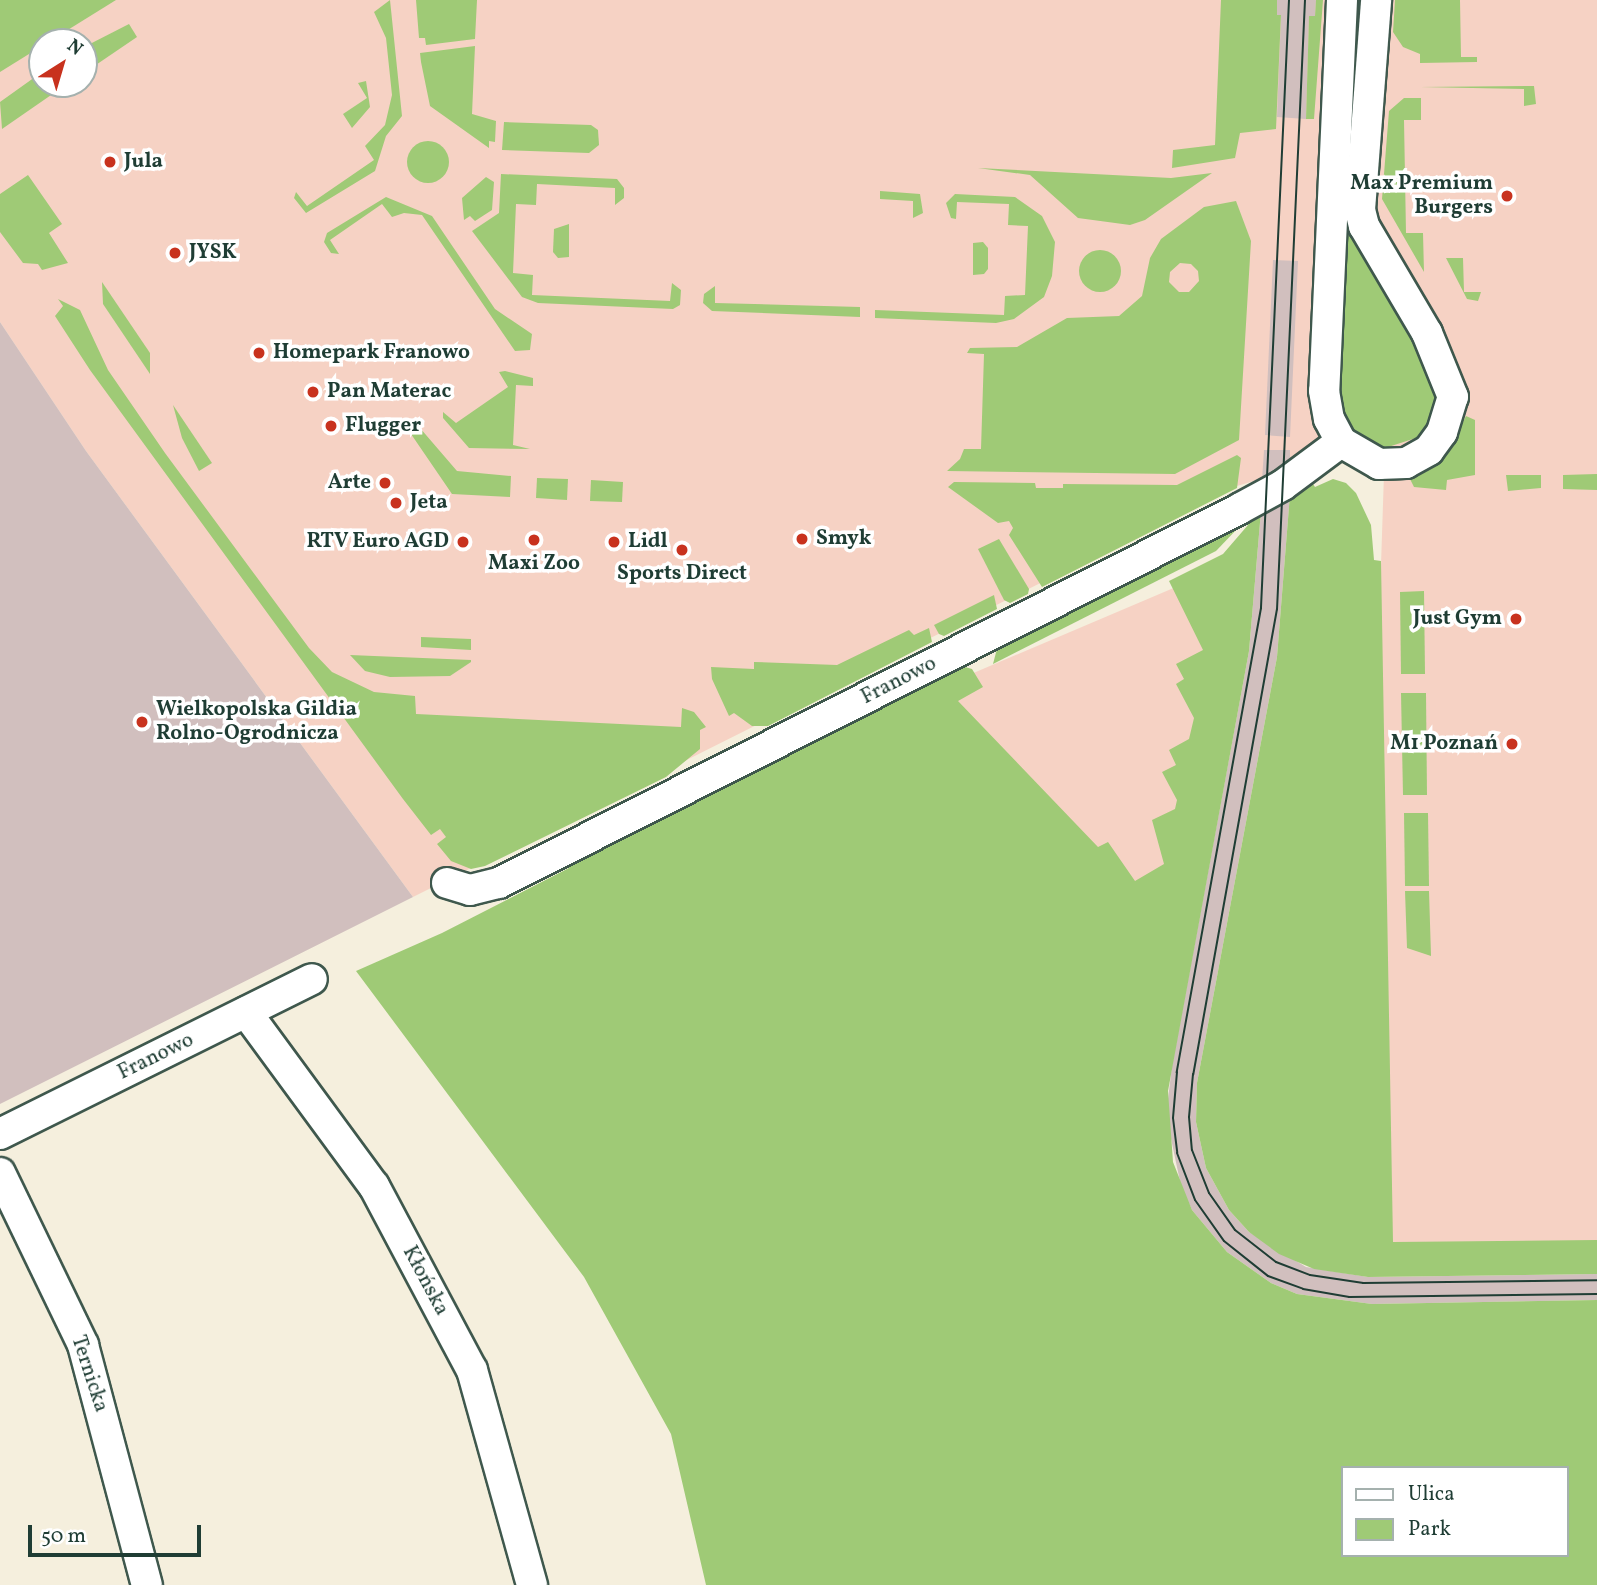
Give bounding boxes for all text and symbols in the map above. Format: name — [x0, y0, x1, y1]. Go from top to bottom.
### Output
north arrow — [28, 28, 98, 98]
text: N — [61, 33, 88, 62]
place label: Jula — [124, 149, 163, 175]
marker: Jula — [102, 154, 118, 170]
place label: Max Premium Burgers — [1350, 171, 1493, 221]
marker: Max Premium Burgers — [1499, 188, 1515, 204]
place label: JYSK — [189, 240, 237, 266]
marker: JYSK — [167, 245, 183, 261]
place label: Homepark Franowo — [273, 340, 470, 366]
marker: Homepark Franowo — [251, 345, 267, 361]
place label: Pan Materac — [327, 379, 451, 405]
marker: Pan Materac — [305, 384, 321, 400]
place label: Flugger — [345, 413, 421, 439]
marker: Flugger — [323, 418, 339, 434]
place label: Arte — [328, 470, 371, 496]
marker: Arte — [377, 475, 393, 491]
place label: Jeta — [410, 490, 448, 516]
marker: Jeta — [388, 495, 404, 511]
place label: Smyk — [816, 526, 872, 552]
place label: RTV Euro AGD — [306, 529, 449, 555]
place label: Lidl — [628, 529, 668, 555]
marker: Smyk — [794, 531, 810, 547]
marker: Maxi Zoo — [526, 532, 542, 548]
marker: RTV Euro AGD — [455, 534, 471, 550]
marker: Lidl — [606, 534, 622, 550]
marker: Sports Direct — [674, 542, 690, 558]
place label: Maxi Zoo — [488, 551, 580, 577]
place label: Sports Direct — [617, 561, 747, 587]
place label: Just Gym — [1413, 606, 1502, 632]
marker: Just Gym — [1508, 611, 1524, 627]
street label: Franowo — [857, 651, 941, 711]
place label: Wielkopolska Gildia Rolno-Ogrodnicza — [156, 697, 357, 747]
marker: Wielkopolska Gildia Rolno-Ogrodnicza — [134, 714, 150, 730]
place label: M1 Poznań — [1390, 731, 1498, 757]
marker: M1 Poznań — [1504, 736, 1520, 752]
street label: Franowo — [114, 1028, 198, 1086]
street label: Kłońska — [396, 1242, 454, 1320]
street label: Ternicka — [65, 1332, 113, 1416]
legend — [1342, 1466, 1569, 1557]
text: Ulica — [1408, 1480, 1455, 1509]
scale bar — [32, 1512, 205, 1556]
text: Park — [1408, 1515, 1451, 1544]
text: 50 m — [41, 1522, 86, 1551]

